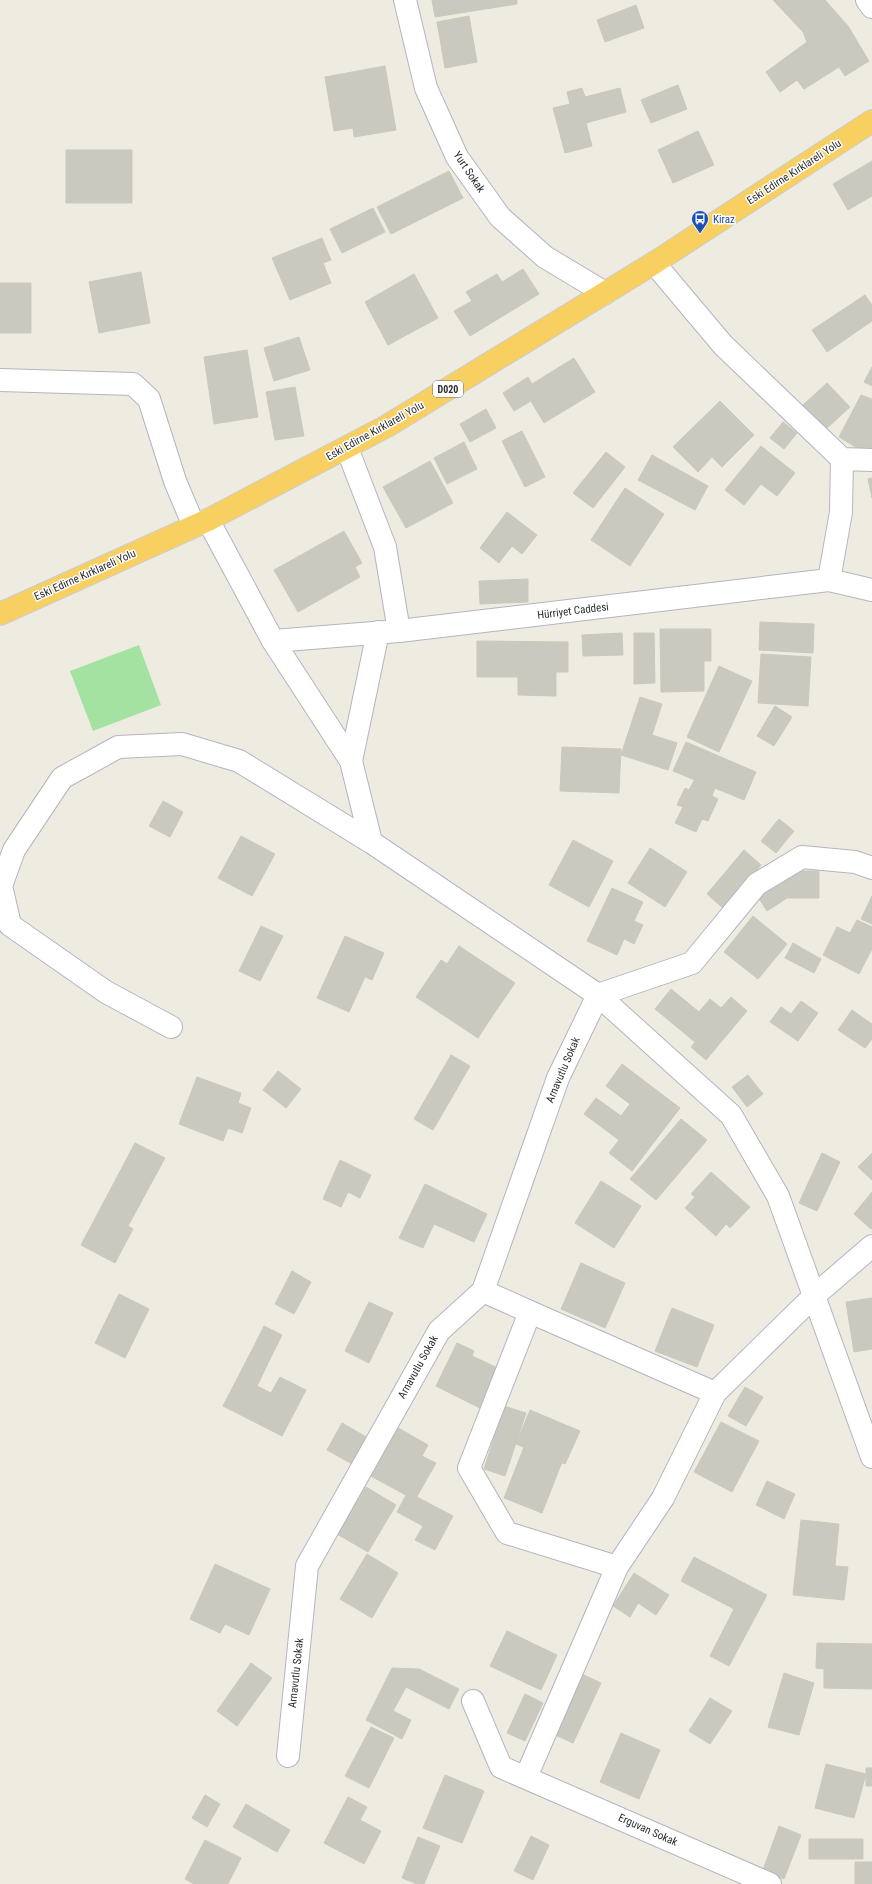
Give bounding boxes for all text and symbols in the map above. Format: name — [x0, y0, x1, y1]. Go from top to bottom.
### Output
street label: Eski Edirne Kırklareli Yolu — [744, 137, 844, 207]
street label: Yurt Sokak — [451, 149, 487, 195]
bus stop icon: Kiraz — [690, 209, 710, 234]
place label: Kiraz — [713, 213, 735, 226]
road number: D020 — [433, 381, 463, 397]
street label: Eski Edirne Kırklareli Yolu — [324, 399, 426, 463]
street label: Eski Edirne Kırklareli Yolu — [32, 547, 138, 603]
street label: Hürriyet Caddesi — [537, 600, 609, 622]
street label: Arnavutlu Sokak — [543, 1035, 583, 1105]
street label: Arnavutlu Sokak — [395, 1333, 441, 1401]
street label: Arnavutlu Sokak — [286, 1637, 306, 1709]
street label: Erguvan Sokak — [616, 1811, 680, 1849]

